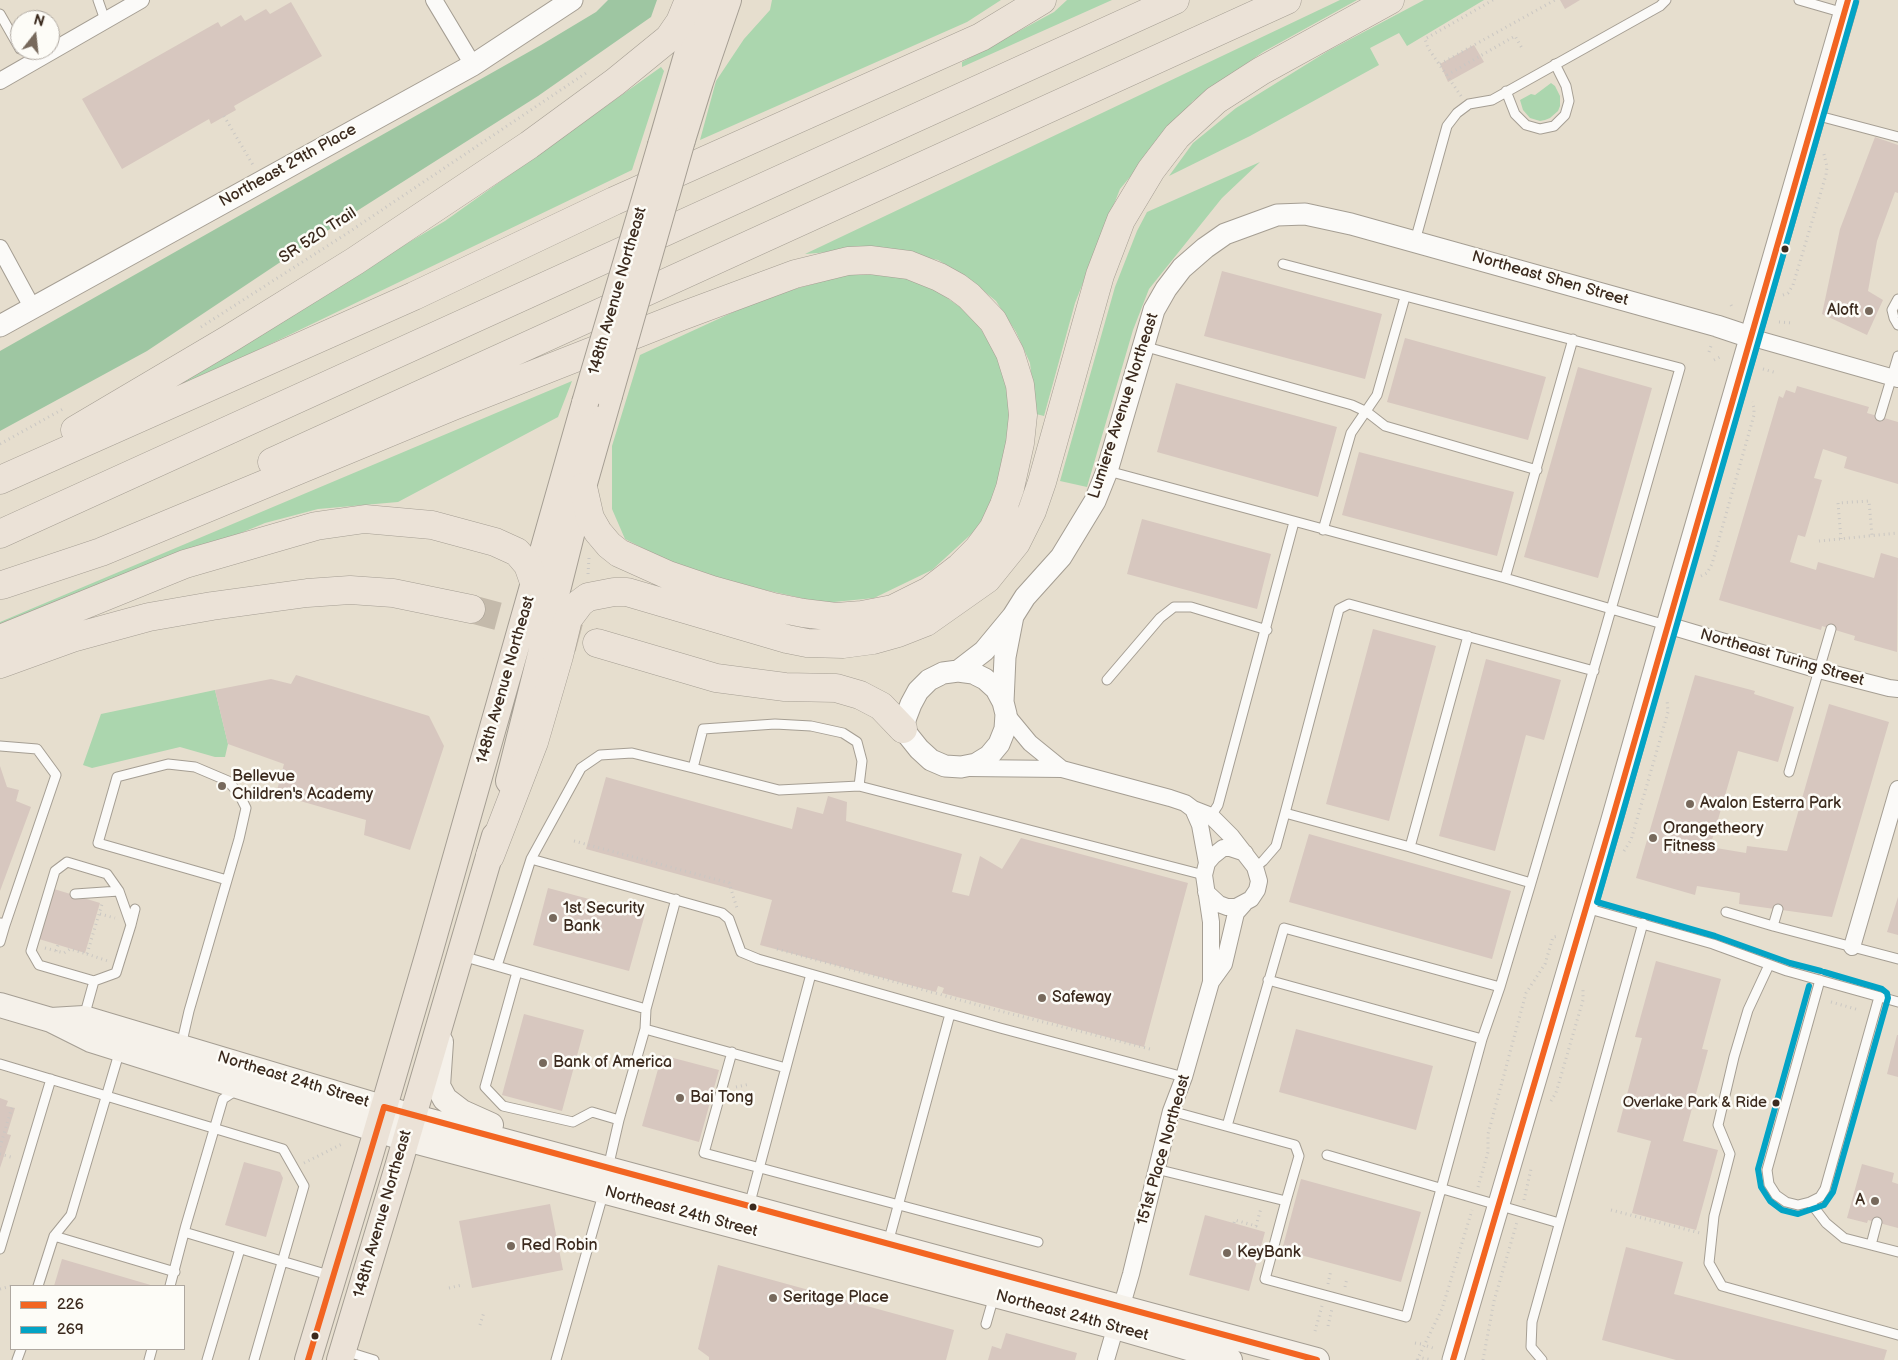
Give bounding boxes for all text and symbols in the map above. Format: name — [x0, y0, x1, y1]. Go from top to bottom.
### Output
north arrow — [10, 10, 60, 60]
text: N — [32, 11, 46, 31]
street label: Northeast 29th Place — [216, 120, 360, 212]
street label: SR 520 Trail — [276, 204, 360, 268]
street label: 148th Avenue Northeast — [585, 205, 651, 377]
unlabelled marker — [1780, 244, 1790, 254]
street label: Northeast Shen Street — [1470, 247, 1630, 311]
place label: Aloft — [1827, 301, 1859, 321]
marker: Aloft — [1863, 305, 1875, 317]
street label: Lumiere Avenue Northeast — [1085, 311, 1163, 501]
street label: 148th Avenue Northeast — [473, 594, 539, 766]
street label: Northeast Turing Street — [1698, 625, 1866, 691]
place label: Bellevue Children's Academy — [232, 767, 373, 805]
marker: Bellevue Children's Academy — [216, 780, 228, 792]
place label: Avalon Esterra Park — [1700, 794, 1841, 814]
marker: Avalon Esterra Park — [1684, 798, 1696, 810]
place label: Orangetheory Fitness — [1663, 819, 1764, 857]
marker: Orangetheory Fitness — [1647, 832, 1659, 844]
place label: 1st Security Bank — [563, 899, 645, 937]
marker: 1st Security Bank — [547, 912, 559, 924]
place label: Safeway — [1052, 988, 1111, 1008]
marker: Safeway — [1036, 992, 1048, 1004]
street label: Northeast 24th Street — [215, 1048, 371, 1112]
place label: Bank of America — [553, 1053, 672, 1073]
marker: Bank of America — [537, 1057, 549, 1069]
street label: 151st Place Northeast — [1133, 1072, 1195, 1228]
place label: Bai Tong — [690, 1088, 753, 1108]
marker: Bai Tong — [674, 1092, 686, 1104]
place label: Overlake Park & Ride — [1623, 1094, 1767, 1112]
marker: Overlake Park & Ride — [1771, 1098, 1781, 1108]
street label: 148th Avenue Northeast — [350, 1128, 416, 1300]
street label: Northeast 24th Street — [602, 1182, 760, 1242]
place label: A — [1855, 1191, 1865, 1211]
marker: A — [1869, 1195, 1881, 1207]
unlabelled marker — [748, 1202, 758, 1212]
place label: Red Robin — [521, 1236, 598, 1256]
marker: Red Robin — [505, 1240, 517, 1252]
place label: KeyBank — [1237, 1243, 1301, 1263]
marker: KeyBank — [1221, 1247, 1233, 1259]
legend — [10, 1285, 185, 1350]
street label: Northeast 24th Street — [993, 1286, 1151, 1346]
place label: Seritage Place — [783, 1288, 889, 1308]
marker: Seritage Place — [767, 1292, 779, 1304]
text: 226 — [57, 1295, 84, 1314]
text: 269 — [57, 1320, 84, 1339]
unlabelled marker — [310, 1331, 320, 1341]

